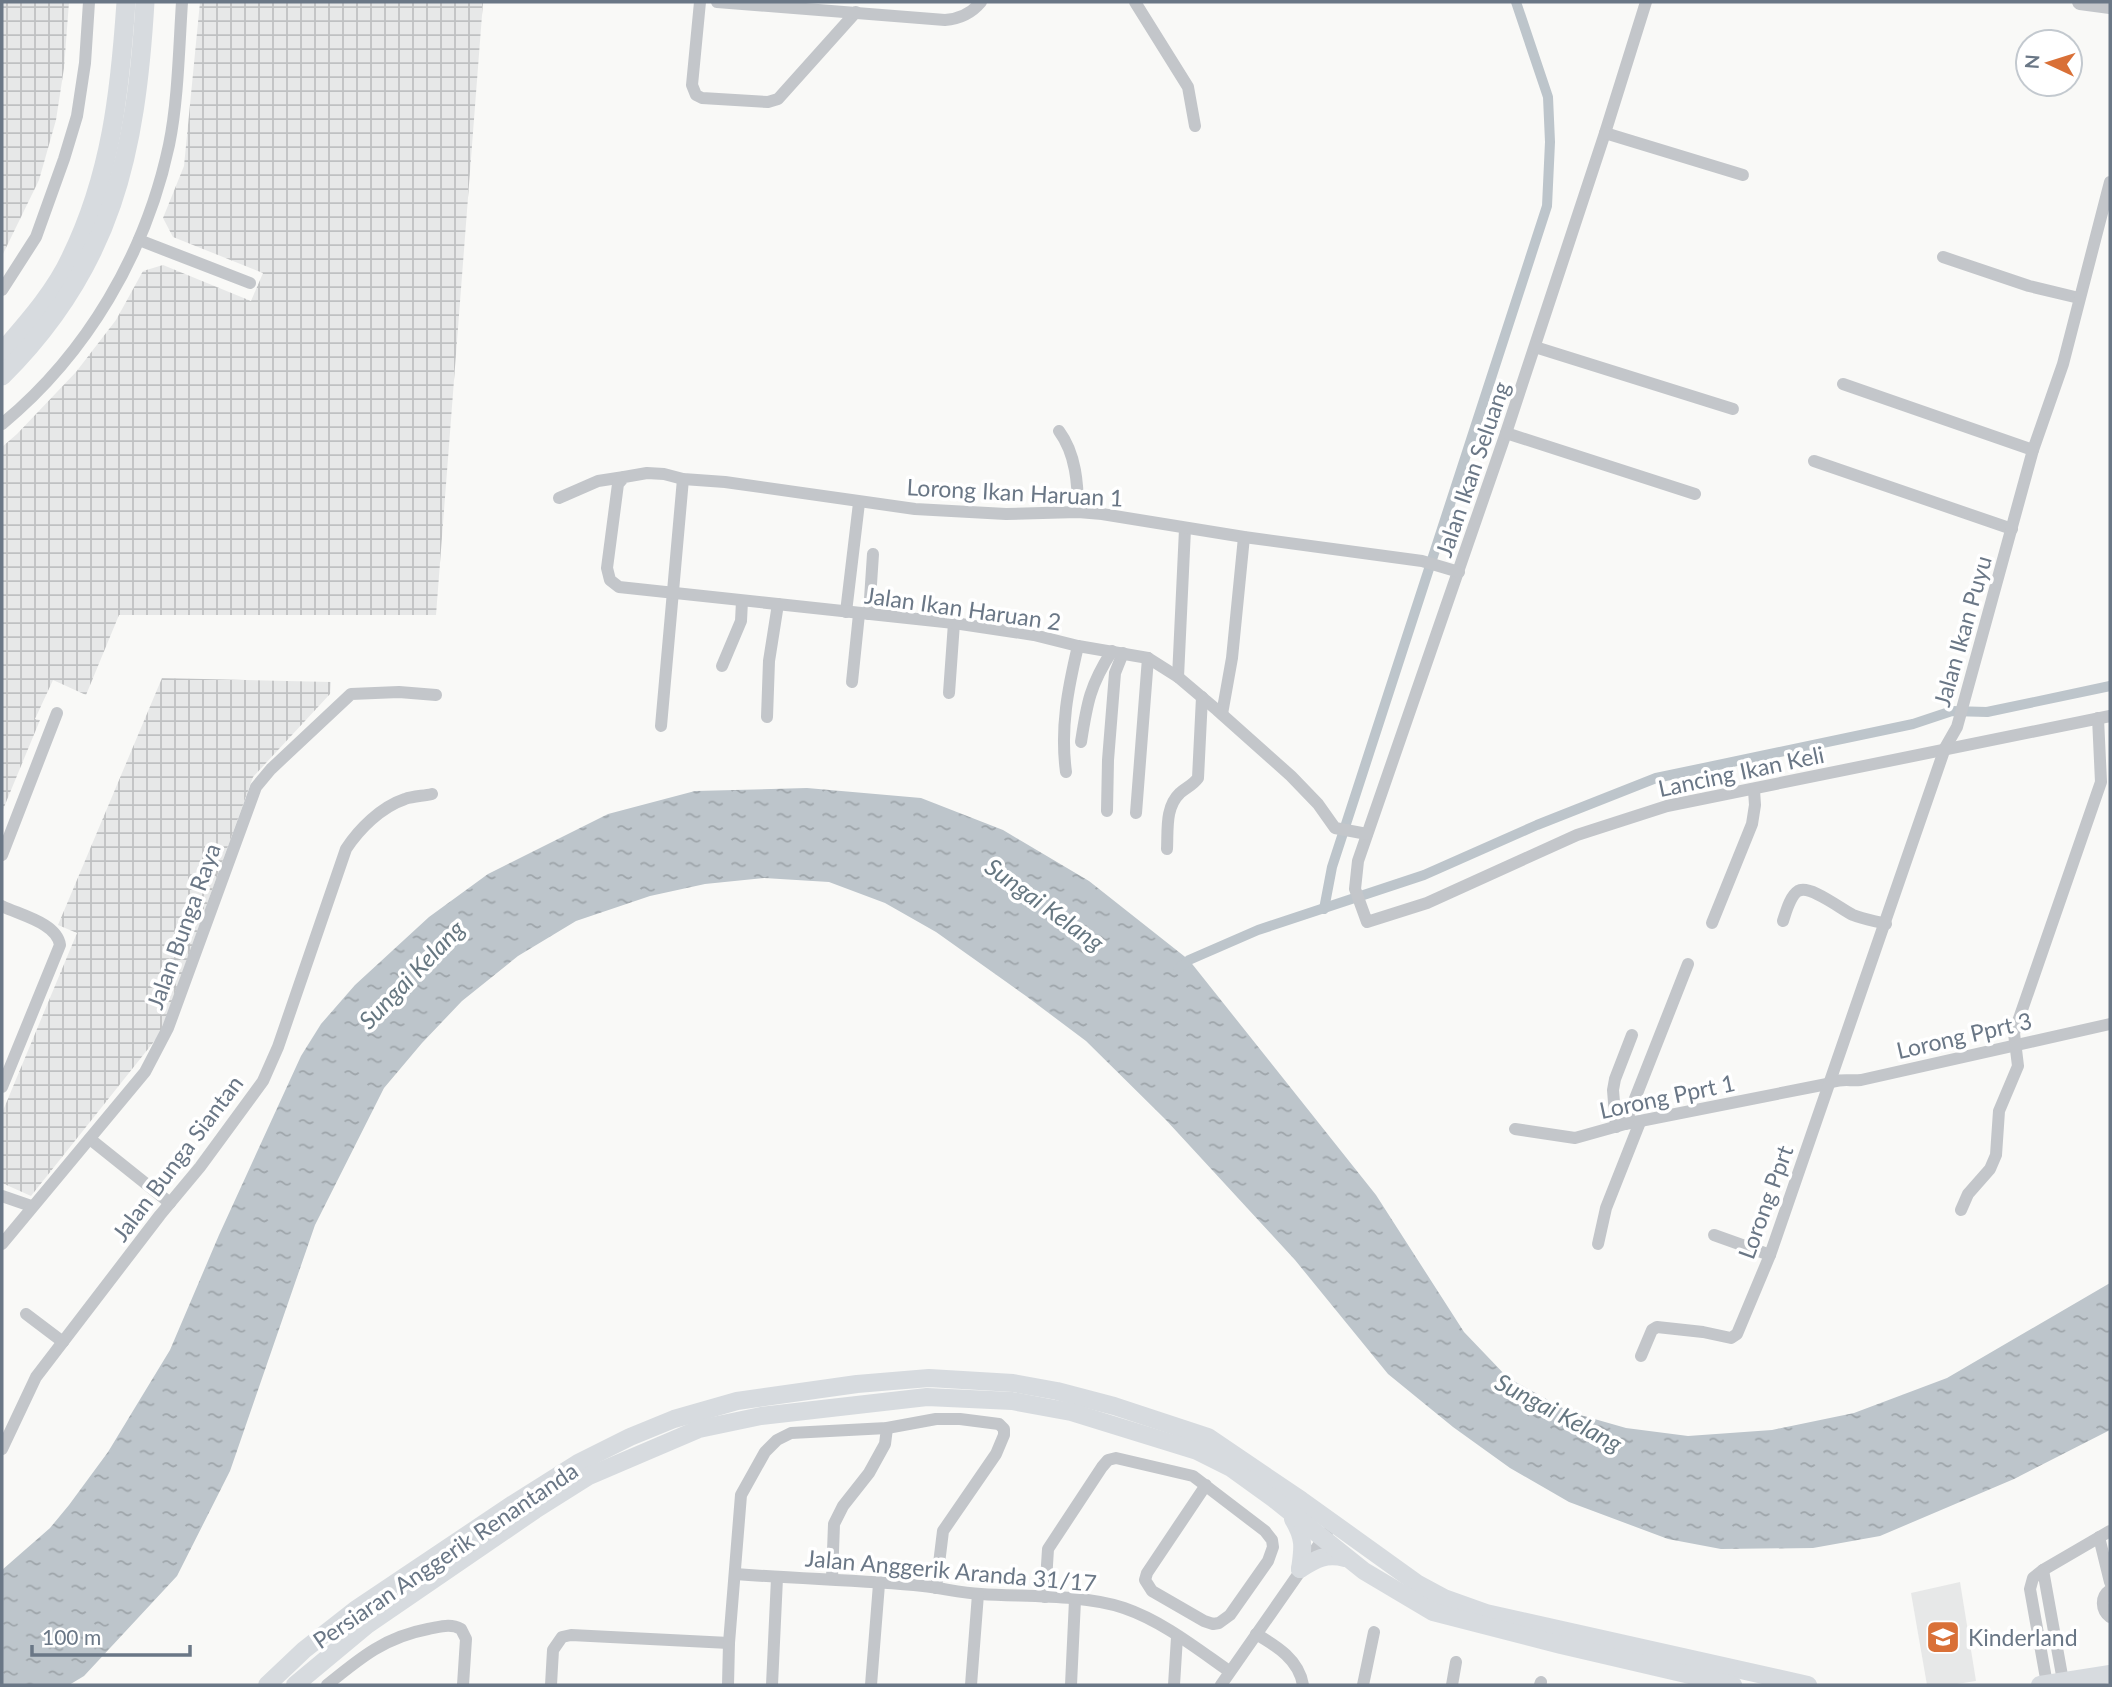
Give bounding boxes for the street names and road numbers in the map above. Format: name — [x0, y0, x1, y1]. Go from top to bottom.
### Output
street label: Jalan Ikan Seluang — [1429, 378, 1515, 560]
street label: Lorong Ikan Haruan 1 — [906, 472, 1124, 512]
street label: Jalan Ikan Puyu — [1927, 552, 1997, 710]
street label: Jalan Ikan Haruan 2 — [863, 580, 1063, 636]
street label: Lancing Ikan Keli — [1656, 740, 1826, 802]
street label: Jalan Bunga Raya — [140, 839, 226, 1013]
street label: Lorong Pprt 3 — [1894, 1006, 2034, 1064]
street label: Lorong Pprt 1 — [1597, 1068, 1737, 1124]
street label: Jalan Bunga Siantan — [106, 1070, 248, 1246]
street label: Lorong Pprt — [1732, 1141, 1799, 1263]
street label: Persiaran Anggerik Renantanda — [307, 1456, 583, 1654]
street label: Jalan Anggerik Aranda 31/17 — [804, 1543, 1098, 1597]

